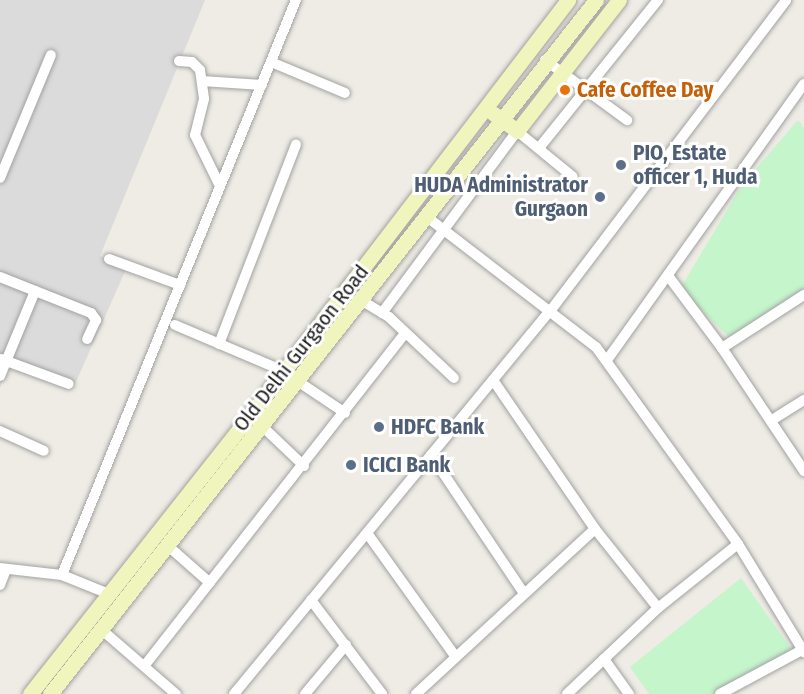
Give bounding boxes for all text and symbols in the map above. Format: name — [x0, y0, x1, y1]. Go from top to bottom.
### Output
place label: Cafe Coffee Day — [577, 77, 713, 103]
marker: Cafe Coffee Day — [558, 83, 572, 97]
place label: PIO, Estate officer 1, Huda — [633, 140, 757, 190]
marker: PIO, Estate officer 1, Huda — [614, 158, 628, 172]
place label: HUDA Administrator Gurgaon — [414, 172, 588, 222]
marker: HUDA Administrator Gurgaon — [593, 190, 607, 204]
street label: Old Delhi Gurgaon Road — [228, 260, 374, 436]
place label: HDFC Bank — [391, 414, 484, 440]
marker: HDFC Bank — [372, 420, 386, 434]
place label: ICICI Bank — [363, 452, 450, 478]
marker: ICICI Bank — [344, 458, 358, 472]

